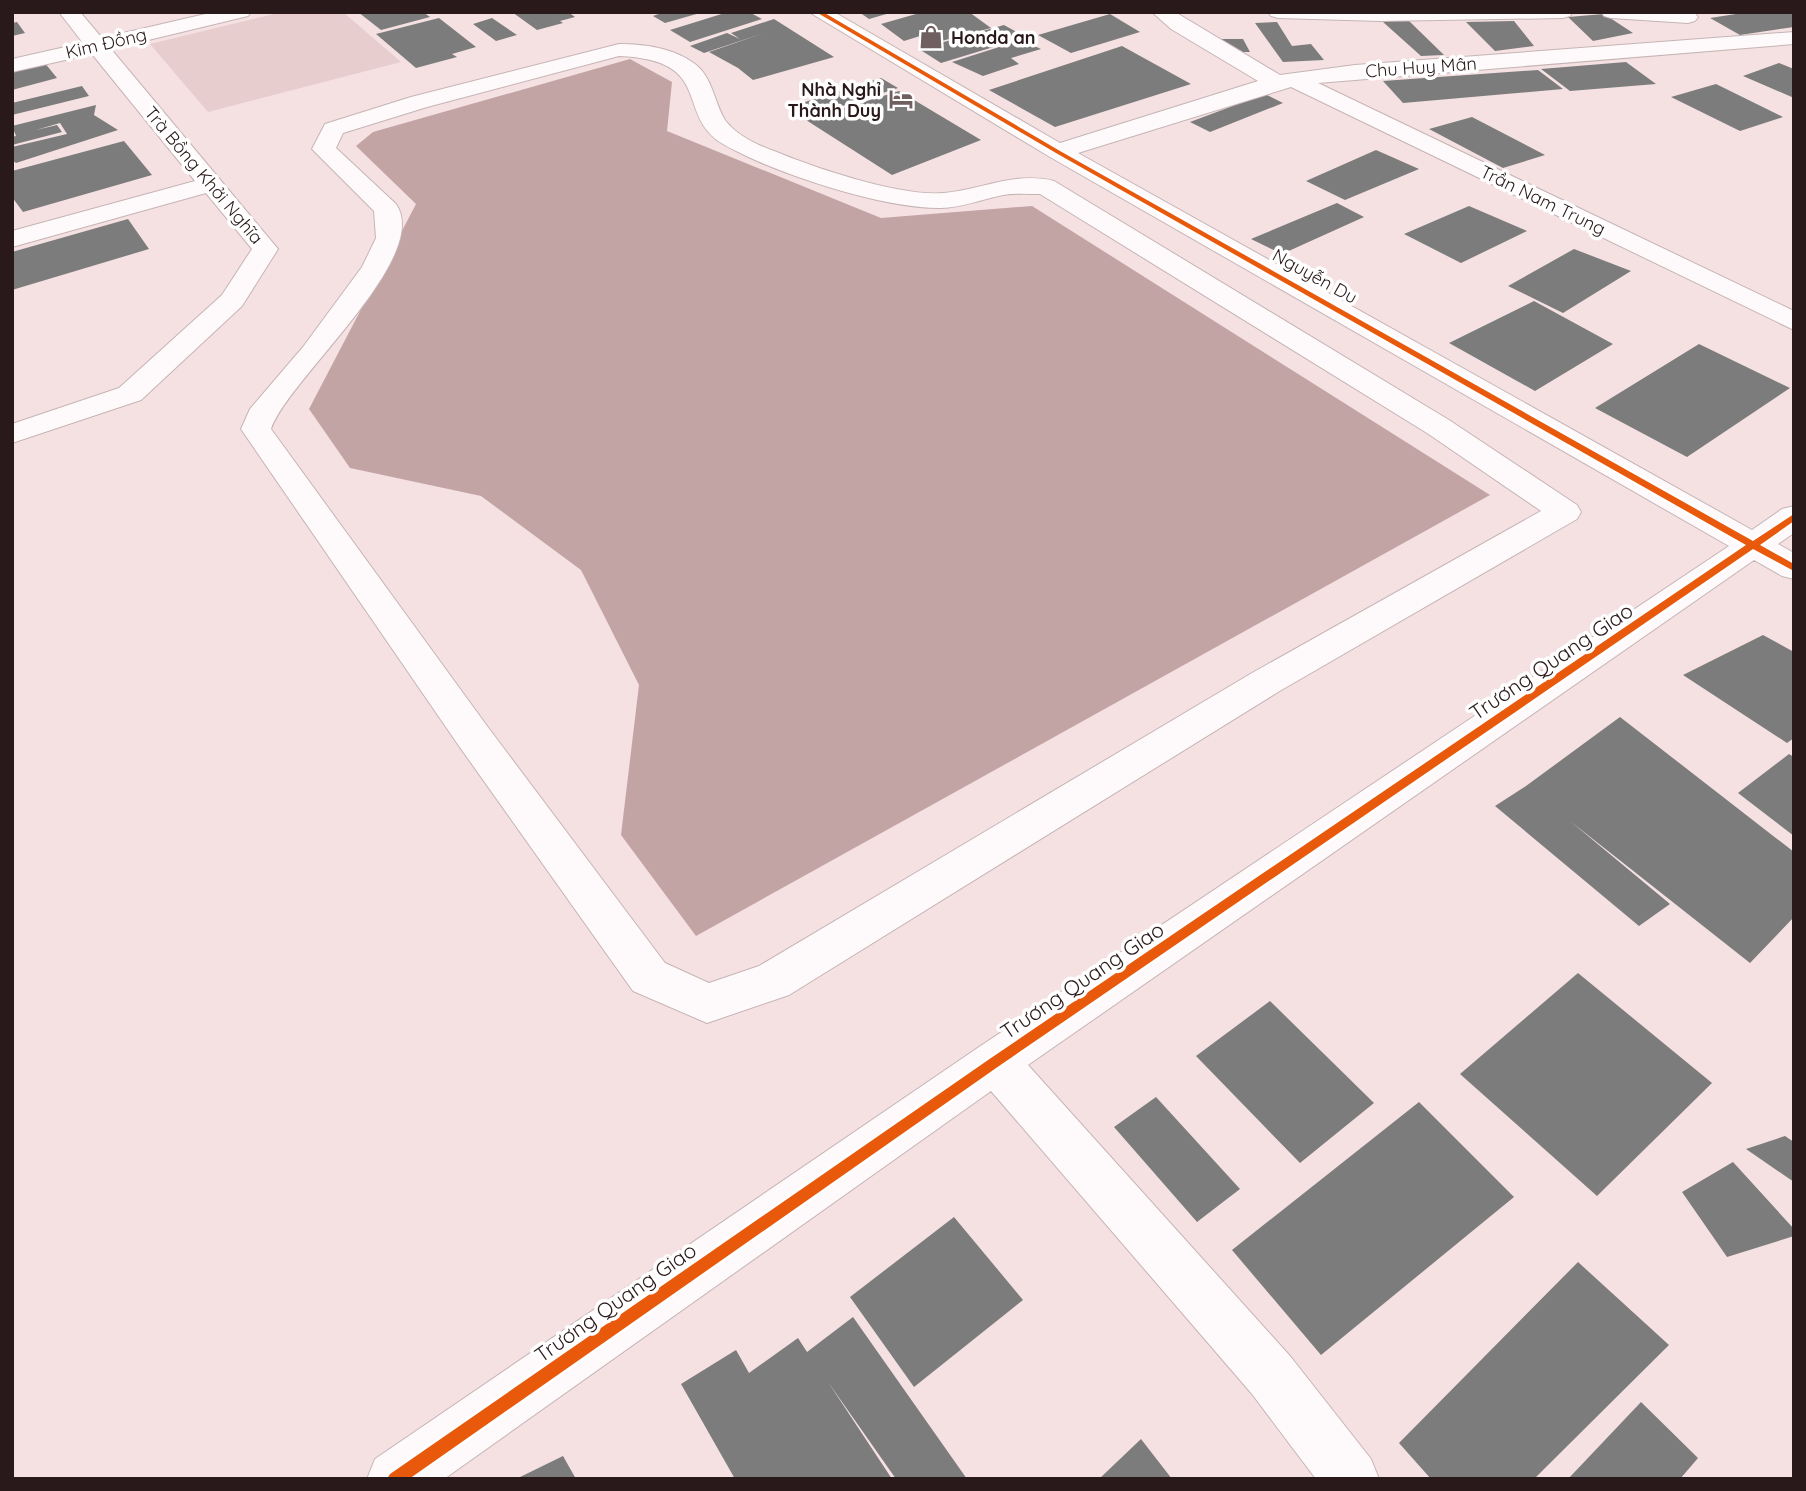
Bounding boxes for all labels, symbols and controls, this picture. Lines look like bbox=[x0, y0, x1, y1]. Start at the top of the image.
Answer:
street label: Kim Đồng bbox=[63, 22, 149, 64]
shop icon: Honda an bbox=[917, 23, 945, 51]
place label: Honda an bbox=[951, 26, 1036, 49]
street label: Chu Huy Mân bbox=[1364, 52, 1478, 82]
place label: Nhà Nghỉ Thành Duy bbox=[788, 78, 881, 122]
hotel icon: Nhà Nghỉ Thành Duy bbox=[887, 85, 915, 113]
street label: Trà Bồng Khởi Nghĩa bbox=[140, 101, 268, 249]
street label: Trần Nam Trung bbox=[1477, 160, 1609, 240]
street label: Nguyễn Du bbox=[1269, 243, 1361, 309]
street label: Trương Quang Giao bbox=[1464, 597, 1638, 725]
street label: Trương Quang Giao bbox=[995, 916, 1169, 1044]
street label: Trương Quang Giao bbox=[529, 1236, 701, 1368]

